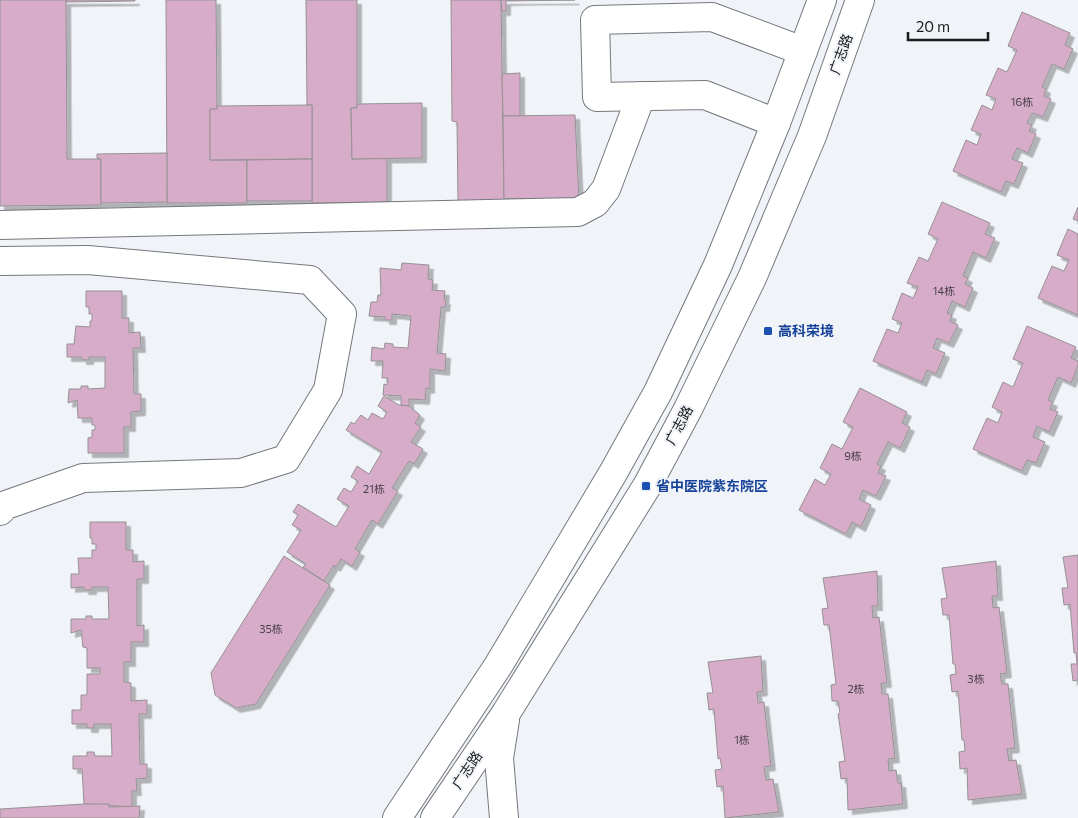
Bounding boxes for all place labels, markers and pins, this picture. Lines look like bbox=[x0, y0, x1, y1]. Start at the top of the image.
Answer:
place label: 高科荣境 bbox=[778, 322, 834, 339]
marker: 高科荣境 bbox=[762, 325, 774, 337]
place label: 省中医院紫东院区 bbox=[656, 477, 768, 494]
marker: 省中医院紫东院区 bbox=[640, 480, 652, 492]

